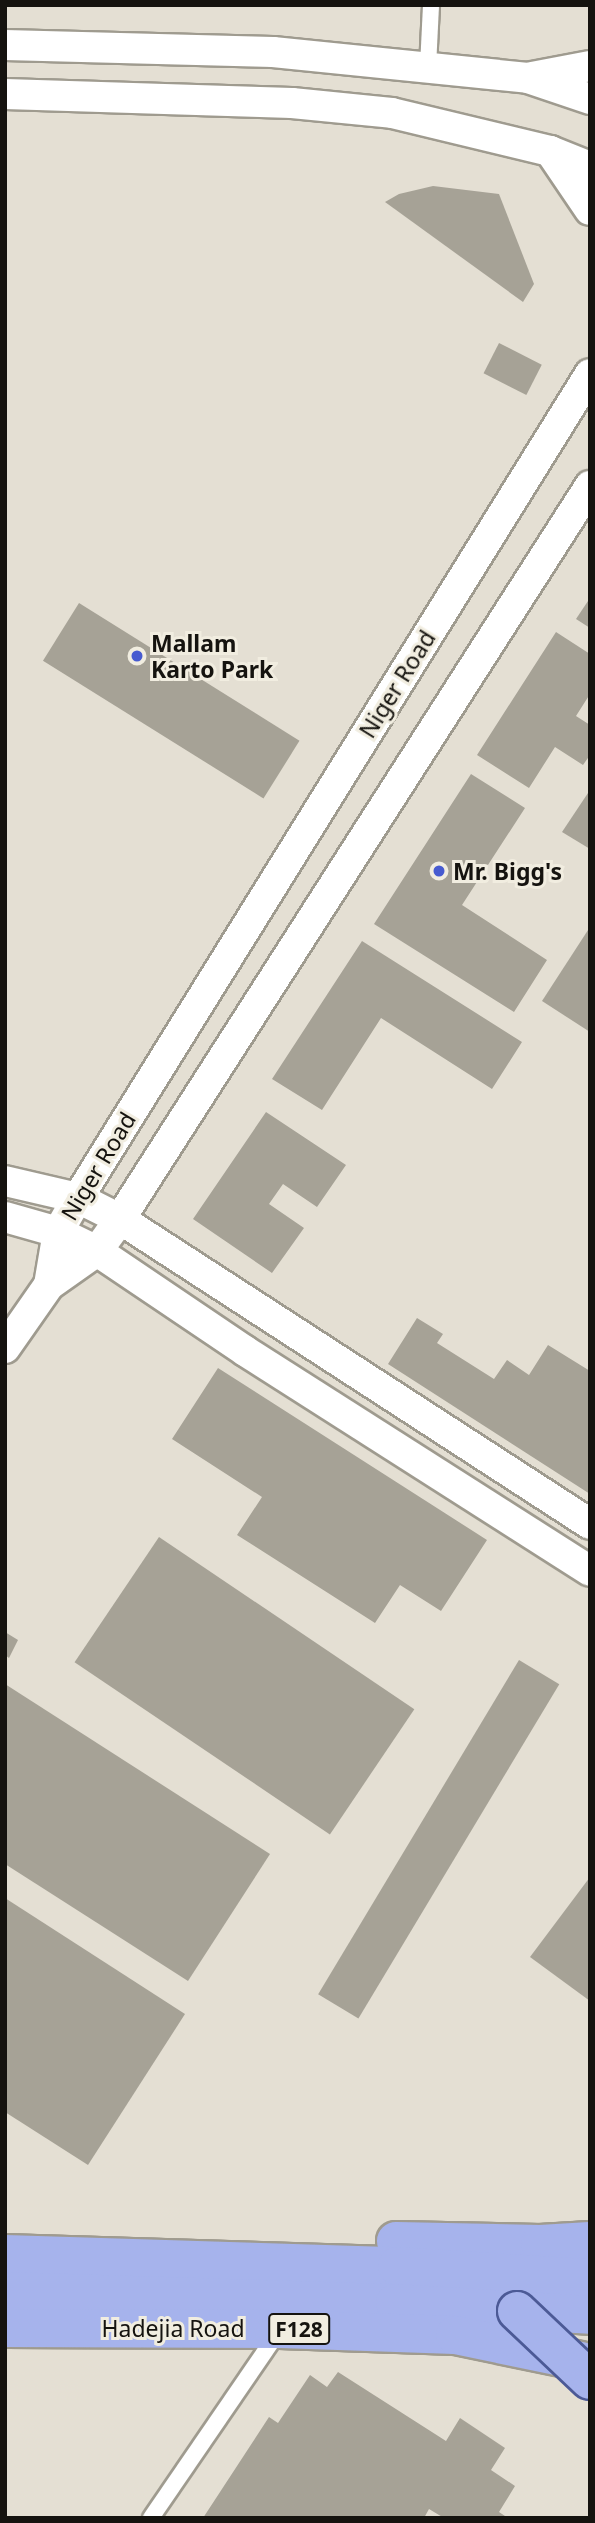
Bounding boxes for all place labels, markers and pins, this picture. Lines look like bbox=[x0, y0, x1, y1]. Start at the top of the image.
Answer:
place label: Mallam Karto Park bbox=[151, 629, 273, 683]
marker: Mallam Karto Park bbox=[129, 648, 145, 664]
place label: Mr. Bigg's bbox=[453, 857, 562, 885]
marker: Mr. Bigg's bbox=[431, 863, 447, 879]

